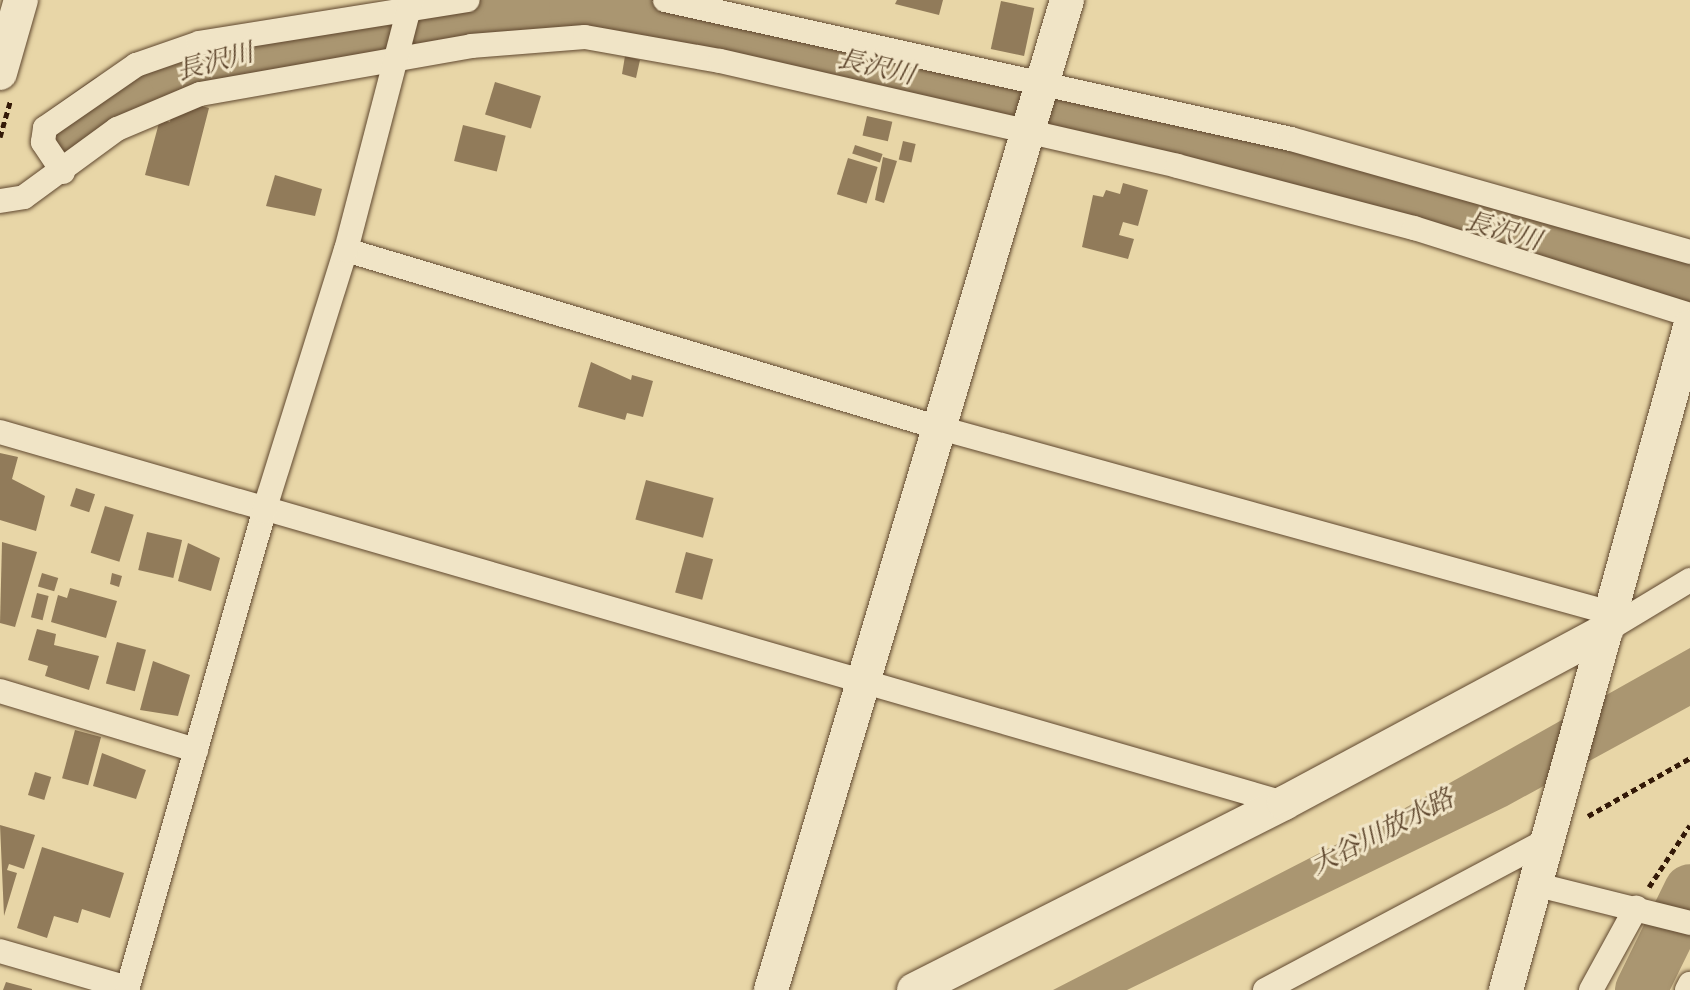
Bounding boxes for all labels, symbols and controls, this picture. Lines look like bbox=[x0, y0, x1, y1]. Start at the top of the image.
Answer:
water label: 長沢川 bbox=[173, 37, 257, 87]
water label: 長沢川 bbox=[834, 43, 918, 91]
water label: 長沢川 bbox=[1461, 205, 1545, 257]
water label: 大谷川放水路 bbox=[1305, 783, 1459, 881]

